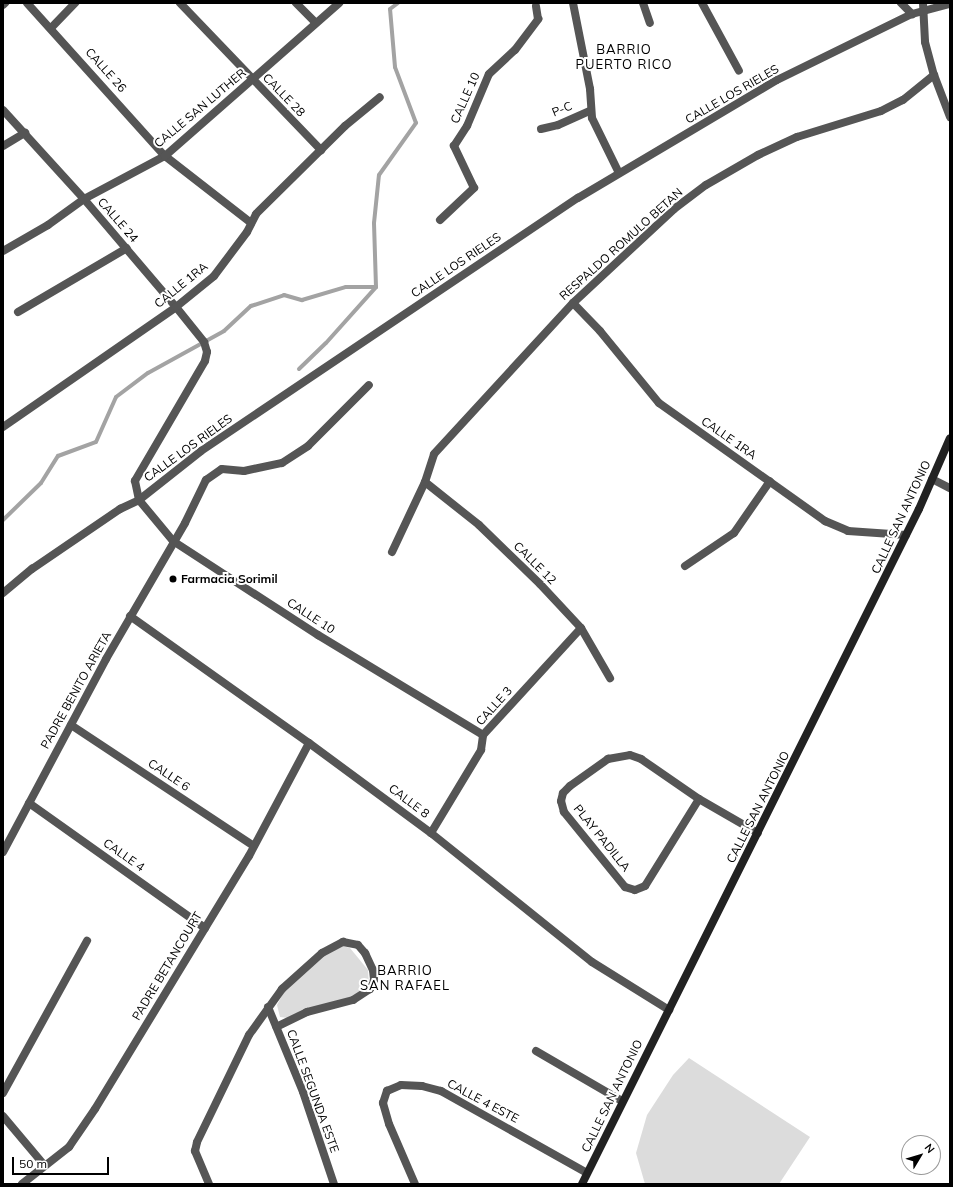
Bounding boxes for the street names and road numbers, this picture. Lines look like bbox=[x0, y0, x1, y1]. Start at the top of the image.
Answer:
street label: CALLE 26 bbox=[82, 45, 130, 95]
street label: CALLE LOS RIELES bbox=[683, 61, 781, 127]
street label: CALLE SAN LUTHER bbox=[151, 65, 249, 151]
street label: CALLE 28 bbox=[260, 70, 308, 120]
street label: CALLE 10 bbox=[447, 70, 483, 126]
street label: P-C bbox=[550, 98, 574, 120]
street label: RESPALDO ROMULO BETAN bbox=[556, 185, 686, 303]
street label: CALLE 24 bbox=[95, 195, 141, 245]
street label: CALLE LOS RIELES bbox=[408, 230, 504, 300]
street label: CALLE 1RA bbox=[151, 259, 211, 311]
street label: CALLE LOS RIELES bbox=[141, 411, 235, 485]
street label: CALLE 1RA bbox=[699, 414, 759, 462]
street label: CALLE SAN ANTONIO bbox=[868, 458, 934, 576]
street label: CALLE 12 bbox=[511, 539, 559, 587]
street label: CALLE 10 bbox=[284, 595, 338, 637]
street label: PADRE BENITO ARIETA bbox=[38, 629, 114, 751]
street label: CALLE 3 bbox=[473, 684, 515, 728]
street label: CALLE SAN ANTONIO bbox=[724, 749, 792, 865]
street label: CALLE 6 bbox=[145, 756, 193, 794]
street label: CALLE 8 bbox=[386, 781, 432, 821]
street label: PLAY PADILLA bbox=[571, 802, 633, 874]
street label: CALLE 4 bbox=[101, 836, 147, 874]
street label: PADRE BETANCOURT bbox=[129, 909, 205, 1023]
street label: CALLE SEGUNDA ESTE bbox=[284, 1027, 342, 1155]
street label: CALLE SAN ANTONIO bbox=[578, 1037, 646, 1155]
street label: CALLE 4 ESTE bbox=[445, 1076, 521, 1126]

